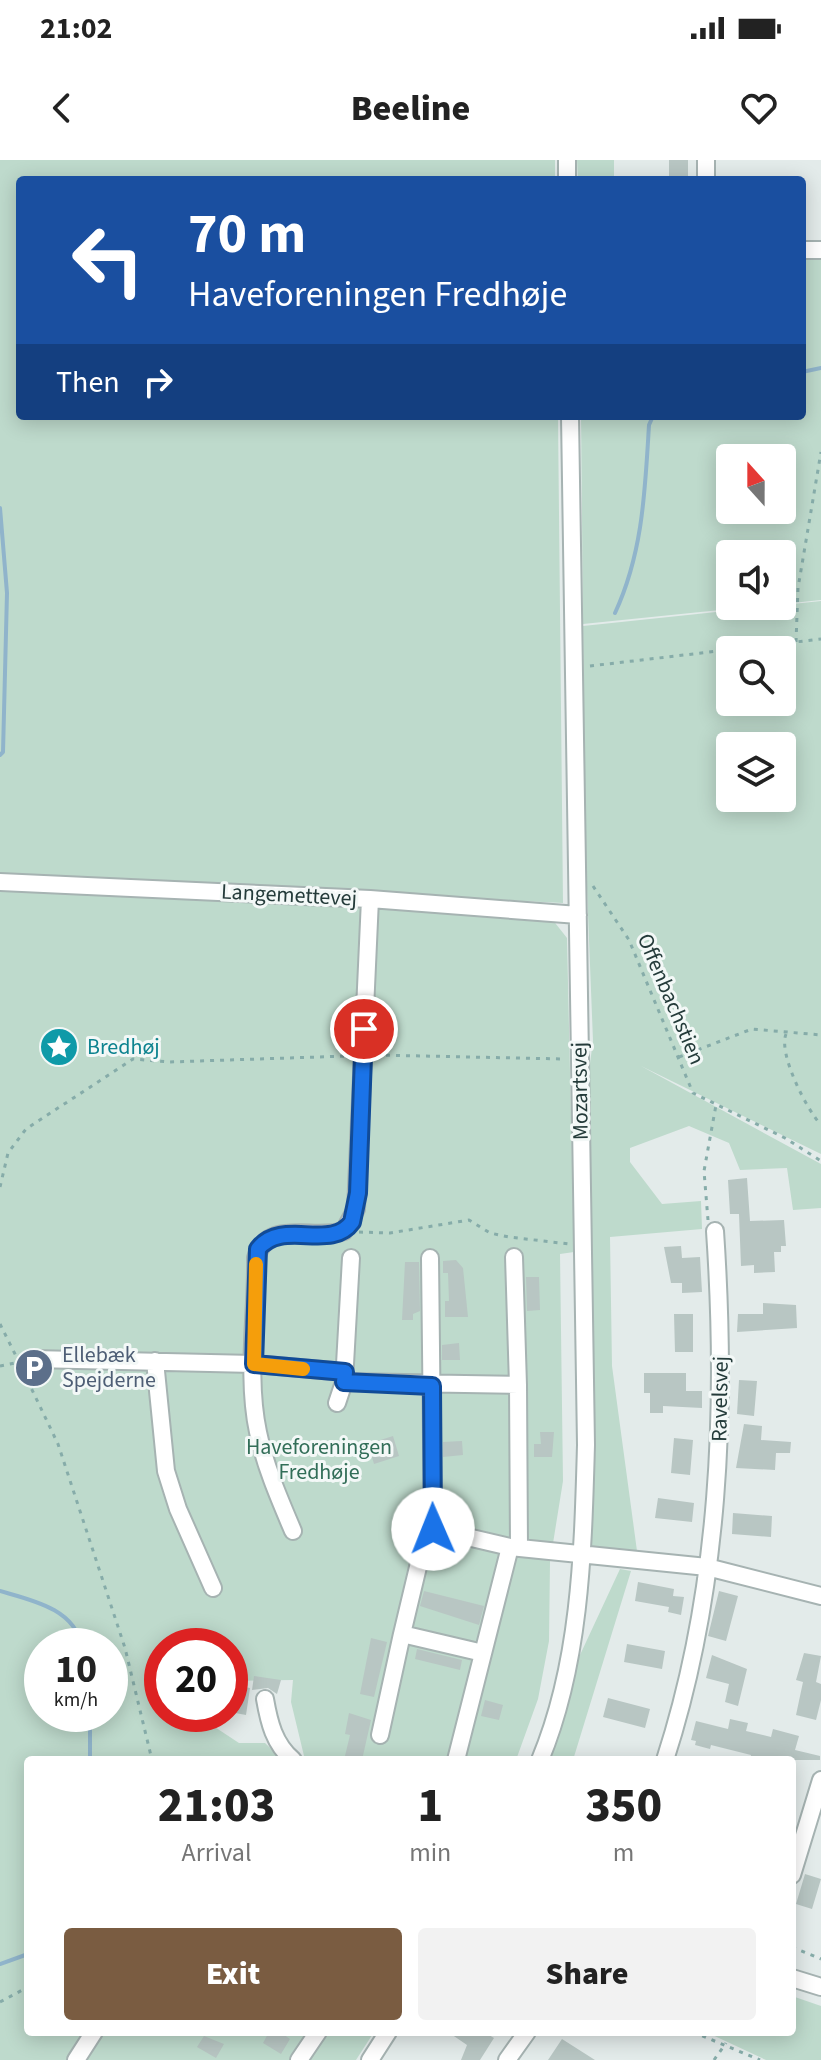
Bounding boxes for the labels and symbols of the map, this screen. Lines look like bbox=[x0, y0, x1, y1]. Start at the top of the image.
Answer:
north arrow bbox=[716, 444, 796, 524]
street label: Langemettevej bbox=[220, 875, 358, 915]
street label: Offenbachstien bbox=[629, 929, 713, 1069]
pin bbox=[330, 995, 398, 1063]
place icon: Bredhøj bbox=[38, 1026, 80, 1068]
place label: Bredhøj bbox=[87, 1031, 160, 1063]
street label: Mozartsvej bbox=[563, 1042, 597, 1140]
place label: Ellebæk Spejderne bbox=[62, 1339, 156, 1396]
parking icon: Ellebæk Spejderne bbox=[13, 1347, 55, 1389]
street label: Ravelsvej bbox=[703, 1356, 737, 1442]
park label: Haveforeningen Fredhøje bbox=[246, 1431, 392, 1488]
position arrow bbox=[391, 1487, 475, 1571]
speed limit sign: 20 bbox=[144, 1628, 248, 1732]

